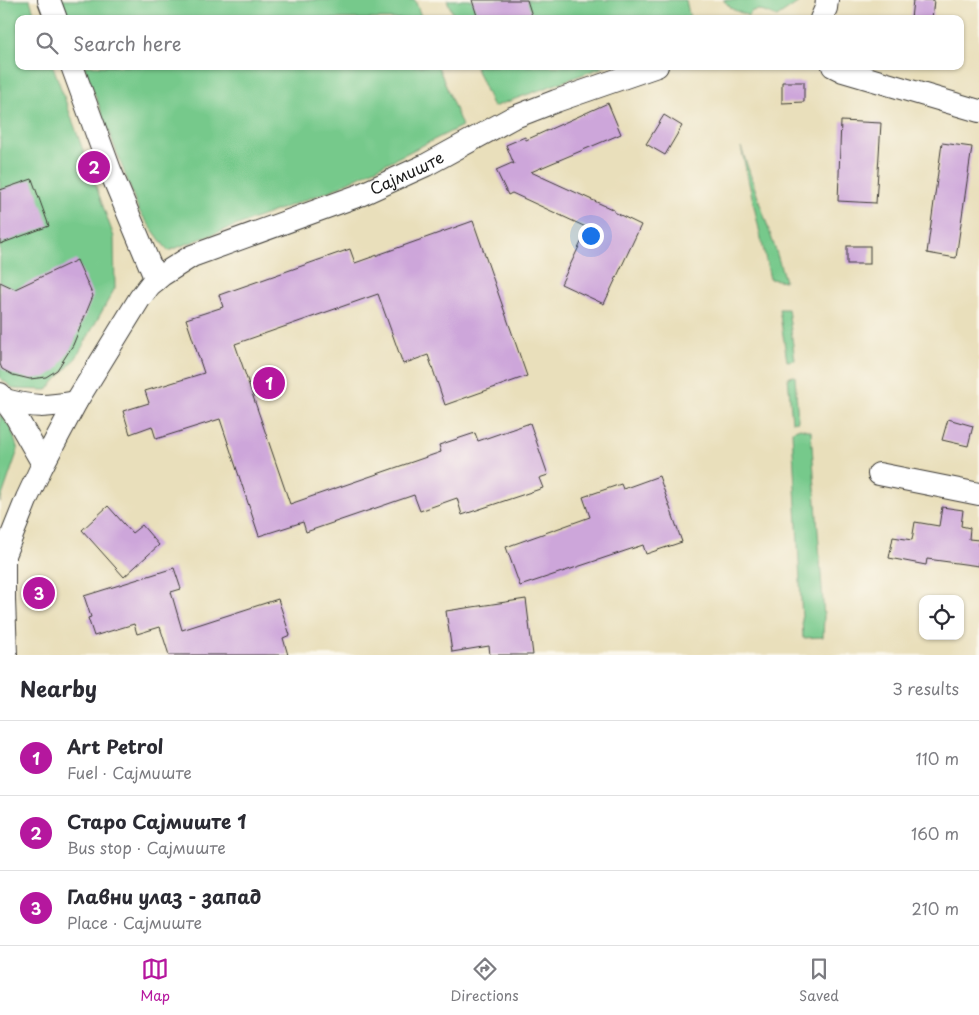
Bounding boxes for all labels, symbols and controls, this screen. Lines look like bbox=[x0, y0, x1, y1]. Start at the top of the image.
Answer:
search box bbox=[15, 15, 964, 70]
icon: search bbox=[33, 29, 61, 57]
text: Search here bbox=[73, 29, 182, 57]
street label: Сајмиште bbox=[365, 145, 448, 200]
pin: 2 bbox=[78, 148, 110, 186]
your location bbox=[578, 223, 604, 249]
pin: 1 bbox=[253, 364, 285, 402]
pin: 3 bbox=[23, 574, 55, 612]
map controls bbox=[919, 595, 964, 640]
button: locate bbox=[919, 595, 964, 640]
text: Nearby bbox=[20, 672, 97, 704]
text: 3 results bbox=[892, 676, 959, 700]
text: Art Petrol bbox=[67, 732, 163, 760]
text: 1 bbox=[32, 746, 40, 770]
text: 110 m bbox=[916, 746, 959, 770]
text: Fuel · Сајмиште bbox=[67, 760, 192, 784]
text: Старо Сајмиште 1 bbox=[67, 807, 246, 835]
text: 2 bbox=[30, 821, 42, 845]
text: 160 m bbox=[911, 821, 959, 845]
text: Bus stop · Сајмиште bbox=[67, 835, 226, 859]
text: Главни улаз - запад bbox=[67, 882, 261, 910]
text: 3 bbox=[31, 896, 41, 920]
text: 210 m bbox=[911, 896, 959, 920]
text: Place · Сајмиште bbox=[67, 910, 202, 934]
tab: Map bbox=[140, 955, 170, 1006]
tab: Directions bbox=[451, 955, 519, 1006]
tab: Saved bbox=[799, 955, 839, 1006]

